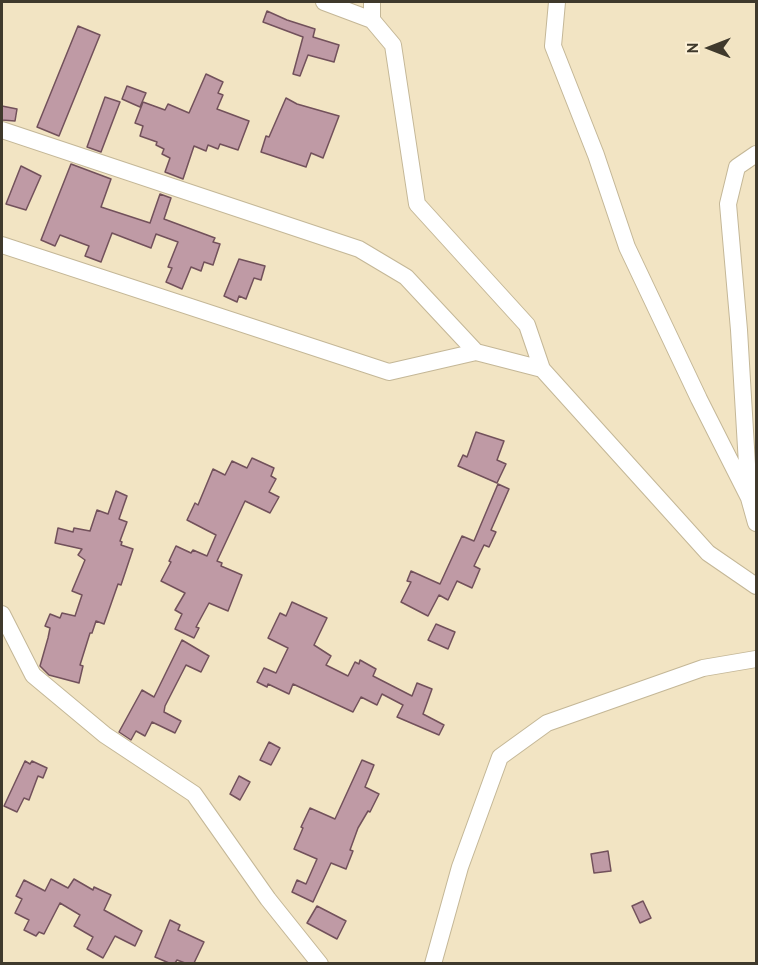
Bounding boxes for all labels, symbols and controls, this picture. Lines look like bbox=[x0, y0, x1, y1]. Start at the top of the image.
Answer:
north arrow bbox=[680, 18, 740, 78]
text: N bbox=[682, 43, 702, 53]

